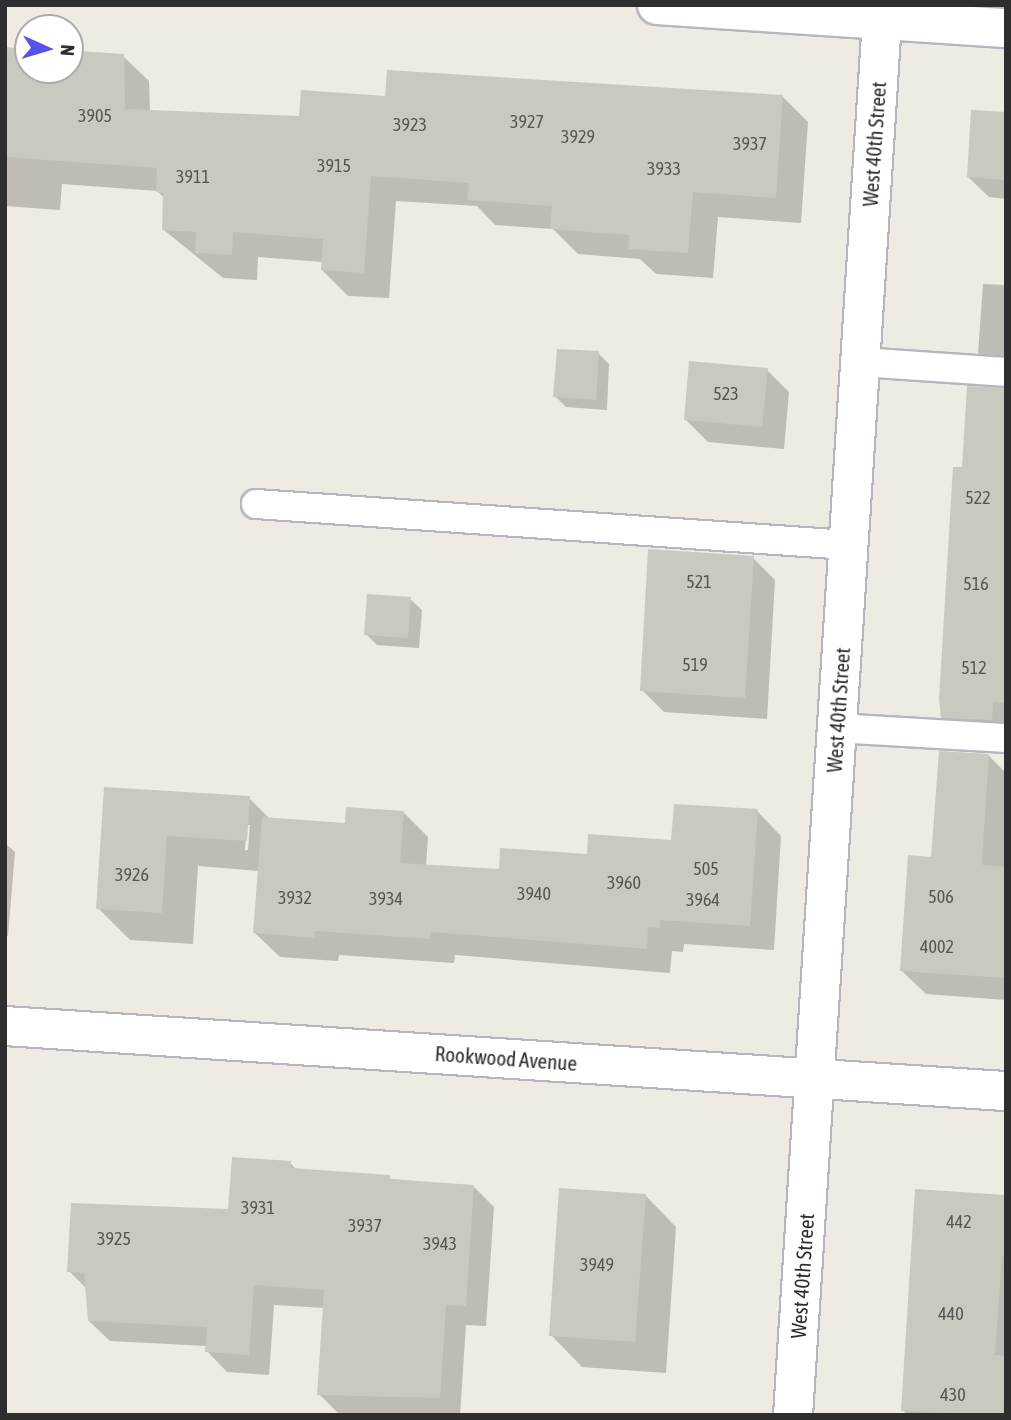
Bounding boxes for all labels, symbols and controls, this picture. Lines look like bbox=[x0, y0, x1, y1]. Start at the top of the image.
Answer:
north arrow bbox=[14, 14, 84, 84]
text: N bbox=[57, 44, 79, 57]
street label: West 40th Street bbox=[857, 81, 891, 207]
house number: 3905 bbox=[78, 105, 112, 127]
house number: 3927 bbox=[510, 111, 544, 133]
house number: 3923 bbox=[393, 114, 427, 136]
house number: 3929 bbox=[561, 126, 595, 148]
house number: 3937 bbox=[733, 133, 767, 155]
house number: 3915 bbox=[317, 155, 351, 177]
house number: 3933 bbox=[647, 158, 681, 180]
house number: 3911 bbox=[176, 166, 210, 188]
house number: 523 bbox=[713, 383, 739, 405]
house number: 522 bbox=[965, 487, 991, 509]
house number: 521 bbox=[686, 571, 712, 593]
house number: 516 bbox=[963, 573, 989, 595]
street label: West 40th Street bbox=[821, 647, 855, 773]
house number: 519 bbox=[682, 654, 708, 676]
house number: 512 bbox=[961, 657, 987, 679]
house number: 505 bbox=[693, 858, 719, 880]
house number: 3926 bbox=[115, 864, 149, 886]
house number: 3960 bbox=[607, 872, 641, 894]
house number: 3940 bbox=[517, 883, 551, 905]
house number: 506 bbox=[928, 886, 954, 908]
house number: 3932 bbox=[278, 887, 312, 909]
house number: 3934 bbox=[369, 888, 403, 910]
house number: 3964 bbox=[686, 889, 720, 911]
house number: 4002 bbox=[920, 936, 954, 958]
street label: Rookwood Avenue bbox=[434, 1040, 578, 1076]
house number: 3931 bbox=[241, 1197, 275, 1219]
house number: 442 bbox=[946, 1211, 972, 1233]
street label: West 40th Street bbox=[785, 1213, 819, 1339]
house number: 3937 bbox=[348, 1215, 382, 1237]
house number: 3925 bbox=[97, 1228, 131, 1250]
house number: 3943 bbox=[423, 1233, 457, 1255]
house number: 3949 bbox=[580, 1254, 614, 1276]
house number: 440 bbox=[938, 1303, 964, 1325]
house number: 430 bbox=[940, 1384, 966, 1406]

